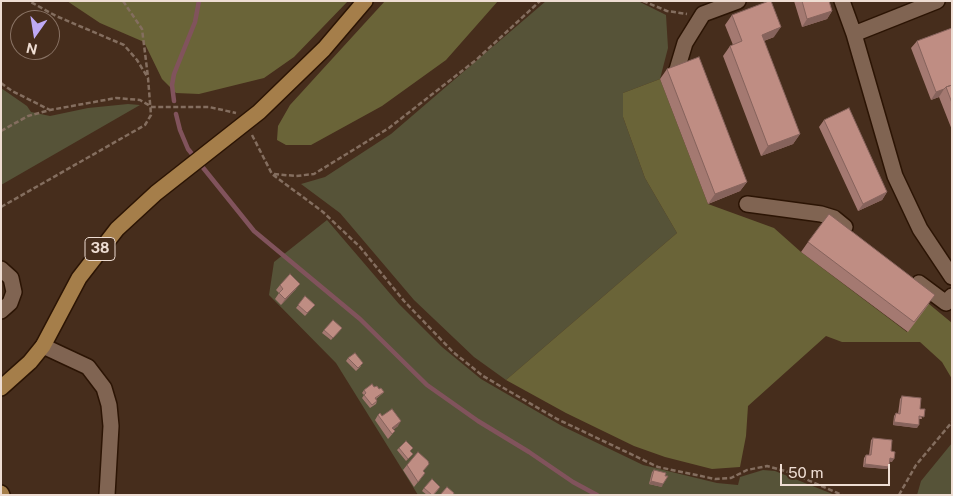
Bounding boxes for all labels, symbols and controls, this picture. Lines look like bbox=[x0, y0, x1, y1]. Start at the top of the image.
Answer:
north arrow bbox=[10, 10, 60, 60]
text: N bbox=[25, 40, 39, 58]
road number: 38 bbox=[85, 238, 115, 260]
scale bar bbox=[783, 454, 893, 486]
text: 50 m bbox=[788, 464, 823, 481]

